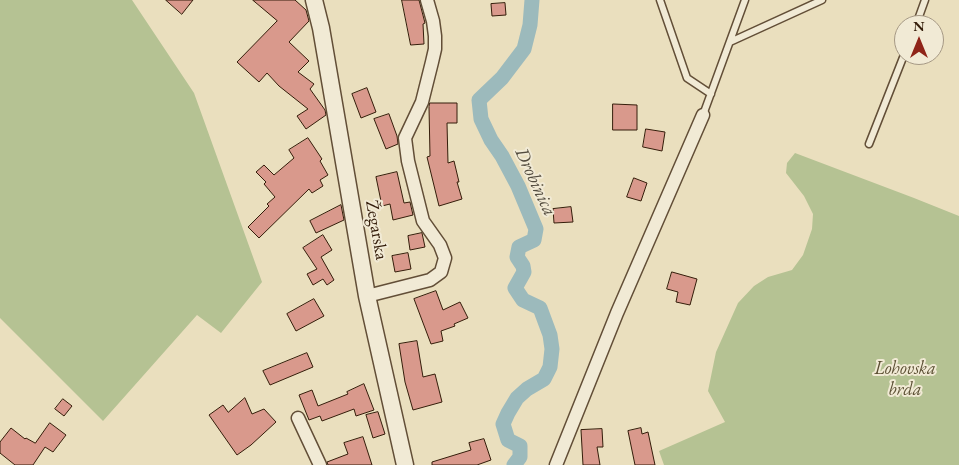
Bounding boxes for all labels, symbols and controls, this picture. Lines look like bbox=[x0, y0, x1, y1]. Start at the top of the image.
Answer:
north arrow bbox=[894, 15, 944, 65]
text: N bbox=[913, 17, 925, 35]
water label: Drobinica bbox=[509, 144, 561, 220]
street label: Žegarska bbox=[360, 198, 392, 262]
park label: Lohovska brda bbox=[874, 358, 936, 400]

